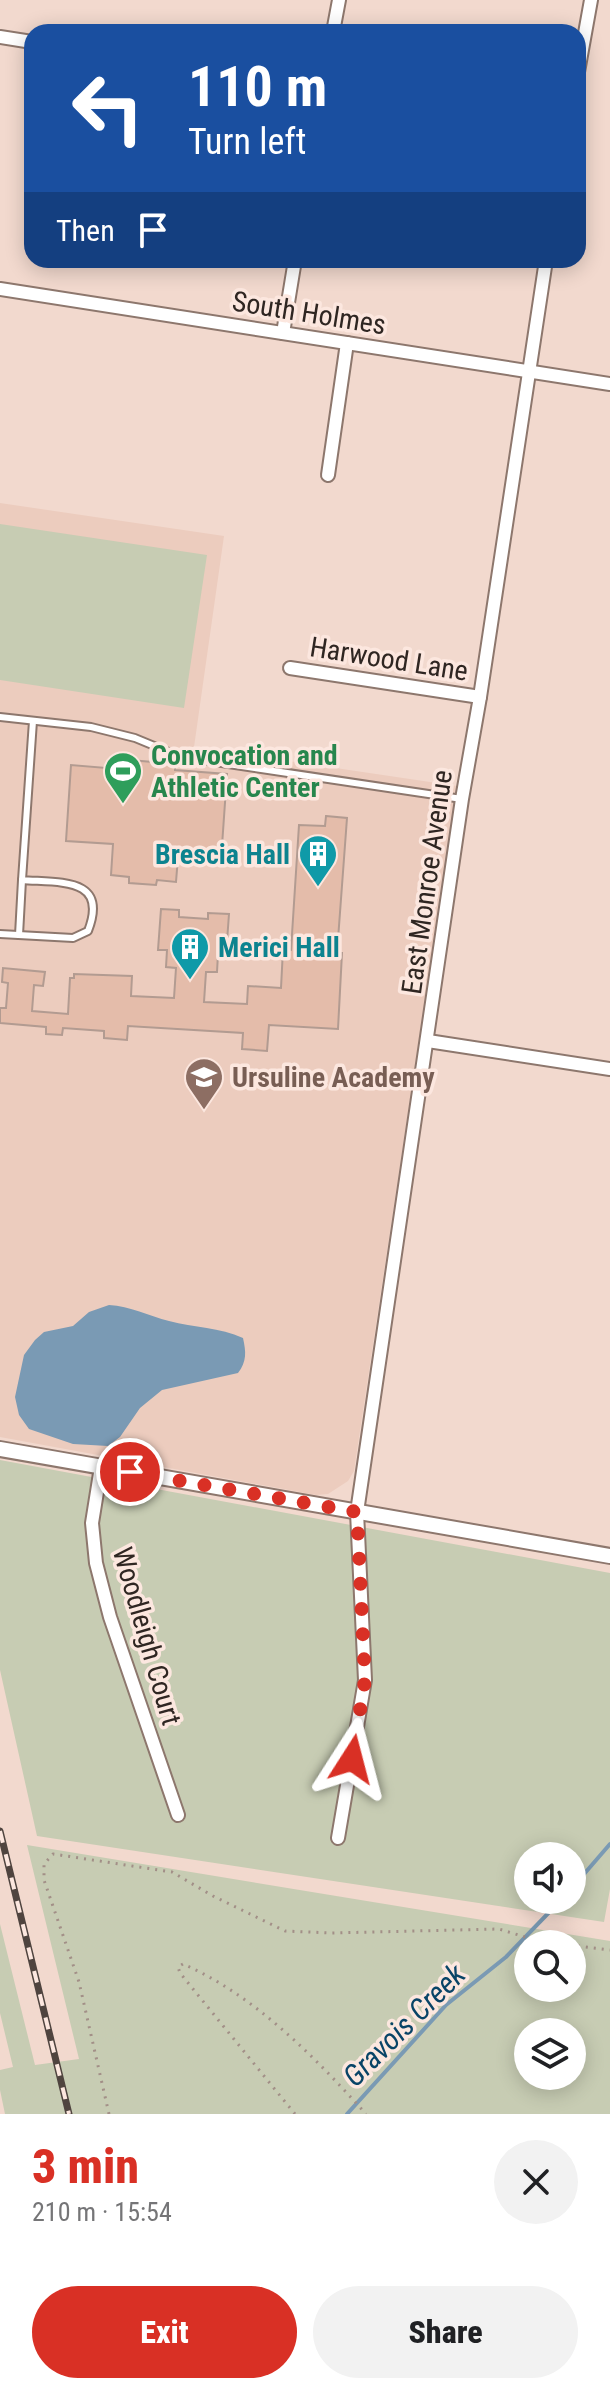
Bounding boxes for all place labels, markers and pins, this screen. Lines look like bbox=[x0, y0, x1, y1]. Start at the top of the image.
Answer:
place label: Convocation and Athletic Center bbox=[151, 739, 338, 804]
sports icon: Convocation and Athletic Center bbox=[102, 750, 144, 805]
building icon: Brescia Hall bbox=[297, 833, 339, 888]
place label: Brescia Hall bbox=[155, 838, 290, 871]
building icon: Merici Hall bbox=[169, 926, 211, 981]
place label: Merici Hall bbox=[218, 931, 340, 964]
school or university icon: Ursuline Academy bbox=[183, 1056, 225, 1111]
place label: Ursuline Academy bbox=[232, 1061, 435, 1094]
pin bbox=[96, 1438, 164, 1506]

